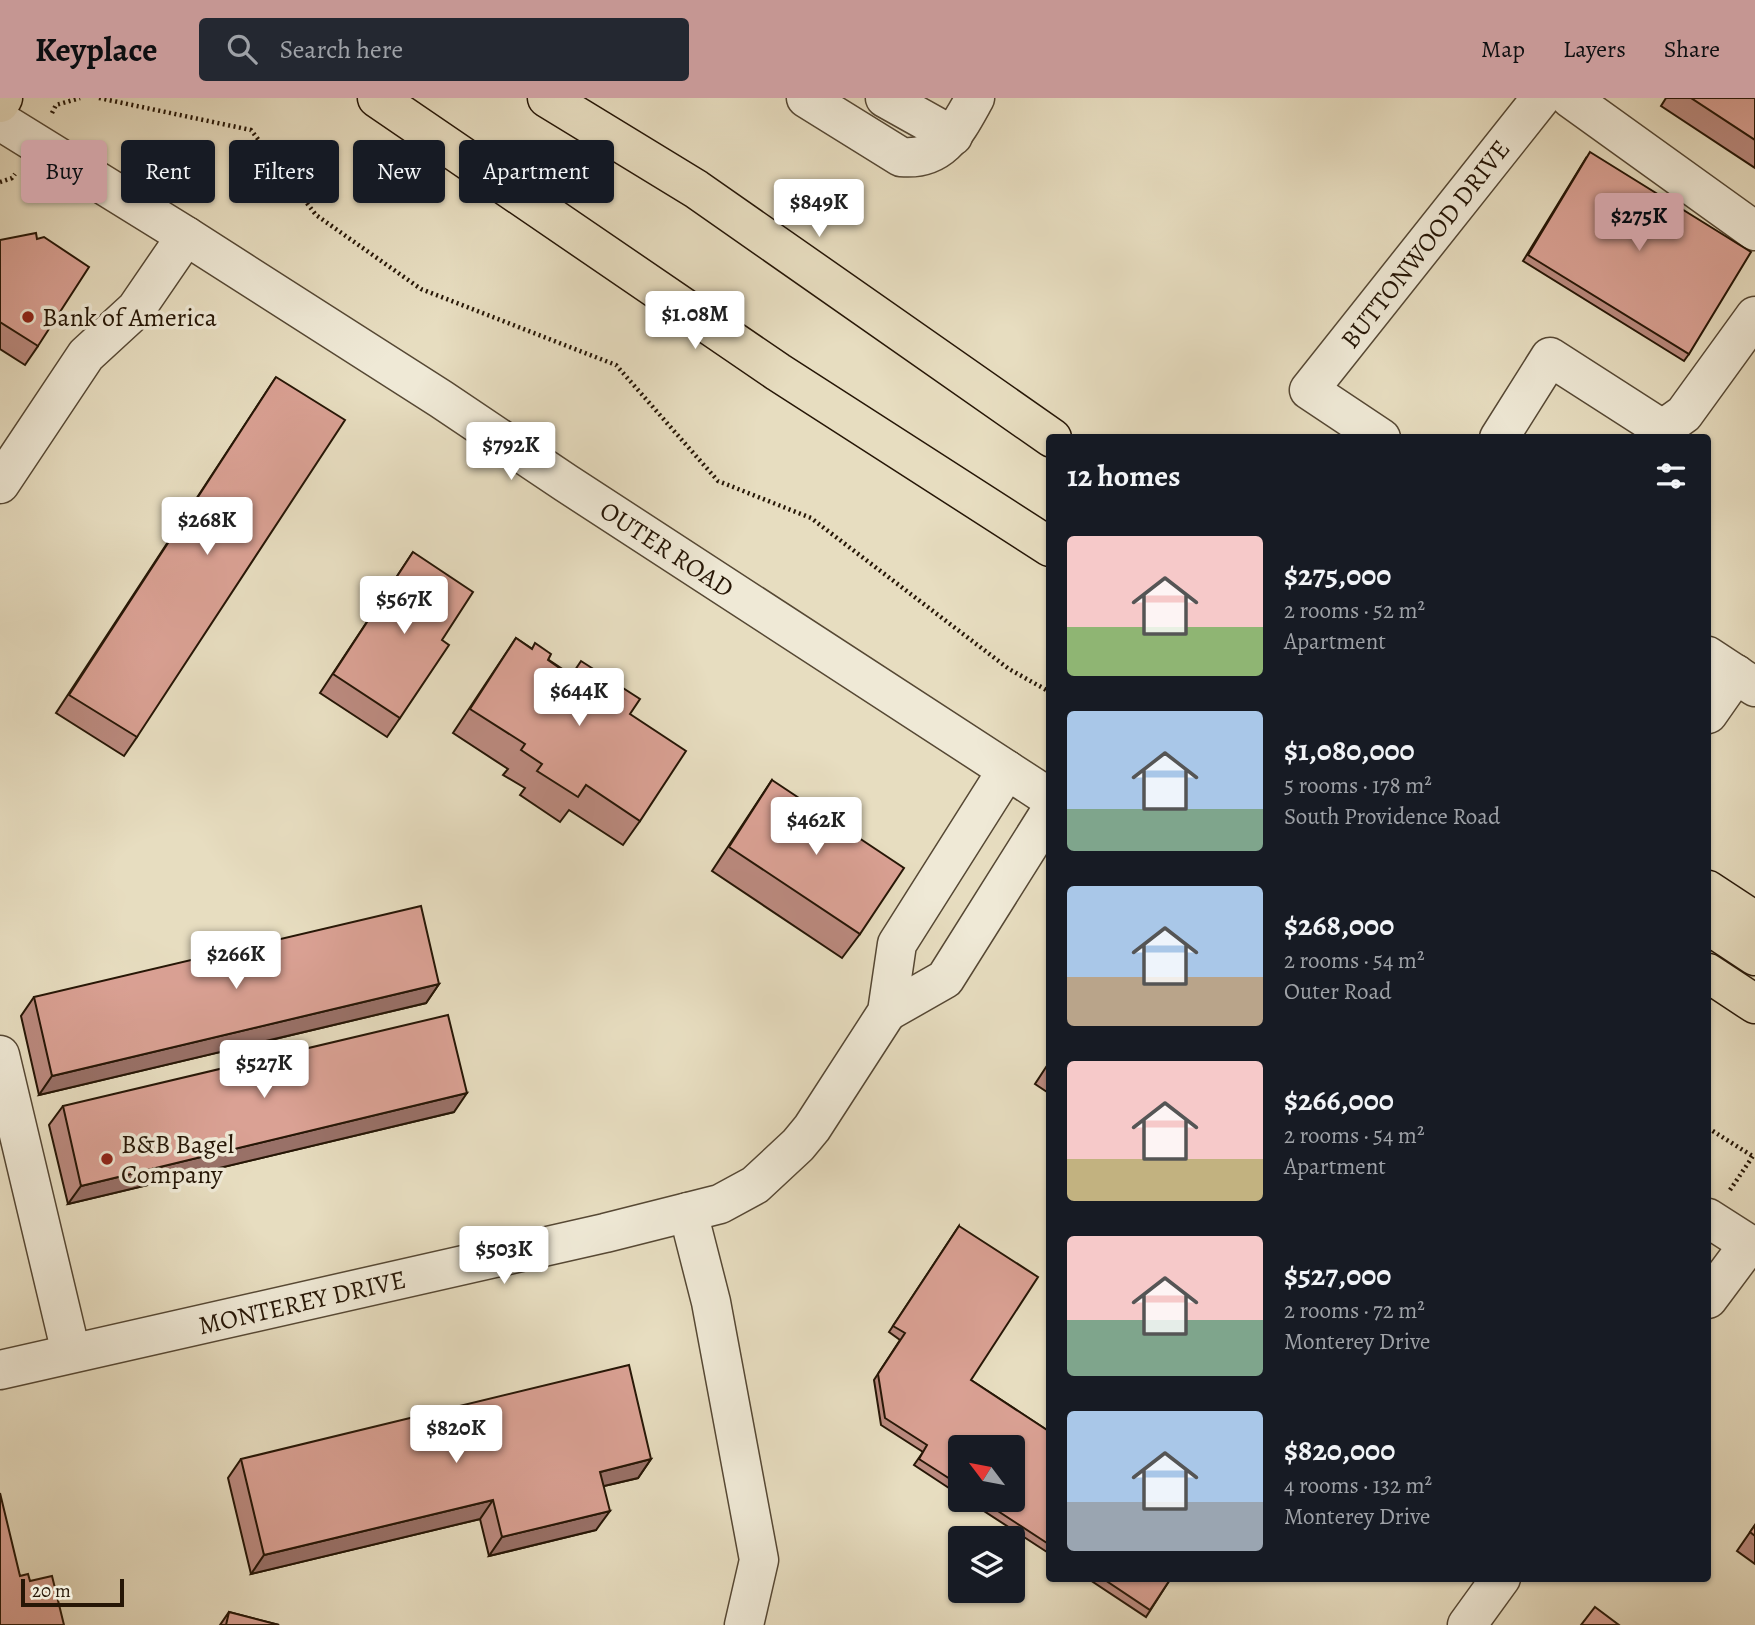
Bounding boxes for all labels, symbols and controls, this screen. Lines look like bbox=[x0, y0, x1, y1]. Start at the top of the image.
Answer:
search box bbox=[199, 18, 689, 81]
text: Keyplace bbox=[35, 27, 157, 72]
icon: search bbox=[223, 30, 261, 68]
text: Search here bbox=[279, 32, 403, 67]
text: Map bbox=[1481, 33, 1525, 65]
text: Layers bbox=[1563, 33, 1626, 65]
text: Share bbox=[1664, 33, 1720, 65]
street label: BUTTONWOOD DRIVE bbox=[1333, 133, 1518, 356]
chip: Buy bbox=[21, 140, 107, 203]
chip: Rent bbox=[121, 140, 215, 203]
chip: Filters bbox=[229, 140, 339, 203]
chip: New bbox=[353, 140, 445, 203]
chip: Apartment bbox=[459, 140, 614, 203]
pin: $849K bbox=[770, 180, 868, 239]
text: $849K bbox=[790, 186, 848, 217]
pin: $275K bbox=[1590, 194, 1688, 253]
text: $275K bbox=[1611, 200, 1667, 231]
pin: $1.08M bbox=[638, 292, 752, 351]
text: $1.08M bbox=[661, 298, 729, 329]
place label: Bank of America bbox=[42, 300, 217, 335]
marker: Bank of America bbox=[20, 309, 36, 325]
pin: $792K bbox=[462, 422, 560, 482]
text: $792K bbox=[482, 429, 540, 460]
text: 12 homes bbox=[1067, 456, 1180, 496]
icon: filters bbox=[1652, 457, 1690, 495]
street label: OUTER ROAD bbox=[593, 493, 740, 606]
pin: $268K bbox=[158, 498, 256, 557]
text: $268K bbox=[178, 504, 236, 535]
text: $275,000 bbox=[1284, 555, 1391, 595]
icon: home bbox=[1123, 564, 1207, 648]
pin: $567K bbox=[355, 576, 453, 636]
text: $567K bbox=[376, 583, 432, 614]
text: 2 rooms · 52 m² bbox=[1284, 595, 1425, 626]
text: Apartment bbox=[1284, 626, 1386, 657]
pin: $644K bbox=[530, 668, 628, 728]
text: $644K bbox=[550, 675, 608, 706]
text: $1,080,000 bbox=[1284, 730, 1415, 770]
icon: home bbox=[1123, 739, 1207, 823]
text: 5 rooms · 178 m² bbox=[1284, 770, 1432, 801]
pin: $462K bbox=[767, 798, 865, 857]
text: South Providence Road bbox=[1284, 801, 1500, 832]
text: $462K bbox=[787, 804, 845, 835]
text: $268,000 bbox=[1284, 905, 1394, 945]
icon: home bbox=[1123, 914, 1207, 998]
pin: $266K bbox=[187, 932, 285, 991]
text: $266K bbox=[207, 938, 265, 969]
text: 2 rooms · 54 m² bbox=[1284, 945, 1425, 976]
text: Outer Road bbox=[1284, 976, 1392, 1007]
pin: $527K bbox=[215, 1040, 313, 1100]
text: $527K bbox=[236, 1047, 292, 1078]
text: $266,000 bbox=[1284, 1080, 1394, 1120]
icon: home bbox=[1123, 1089, 1207, 1173]
text: 2 rooms · 54 m² bbox=[1284, 1120, 1425, 1151]
place label: B&B Bagel Company bbox=[121, 1127, 234, 1192]
marker: B&B Bagel Company bbox=[99, 1151, 115, 1167]
text: Apartment bbox=[1284, 1151, 1386, 1182]
pin: $503K bbox=[455, 1226, 553, 1286]
text: $503K bbox=[475, 1233, 533, 1264]
text: $527,000 bbox=[1284, 1255, 1391, 1295]
street label: MONTEREY DRIVE bbox=[195, 1262, 409, 1343]
icon: home bbox=[1123, 1264, 1207, 1348]
text: 2 rooms · 72 m² bbox=[1284, 1295, 1425, 1326]
text: Monterey Drive bbox=[1284, 1326, 1430, 1357]
pin: $820K bbox=[407, 1406, 505, 1465]
text: $820K bbox=[426, 1412, 486, 1443]
text: $820,000 bbox=[1284, 1430, 1395, 1470]
north arrow bbox=[948, 1435, 1026, 1512]
map controls bbox=[948, 1435, 1025, 1603]
icon: home bbox=[1123, 1439, 1207, 1523]
text: 4 rooms · 132 m² bbox=[1284, 1470, 1432, 1501]
text: Monterey Drive bbox=[1284, 1501, 1430, 1532]
button: layers bbox=[948, 1526, 1025, 1603]
scale bar bbox=[21, 1576, 124, 1608]
text: 20 m bbox=[32, 1578, 71, 1604]

